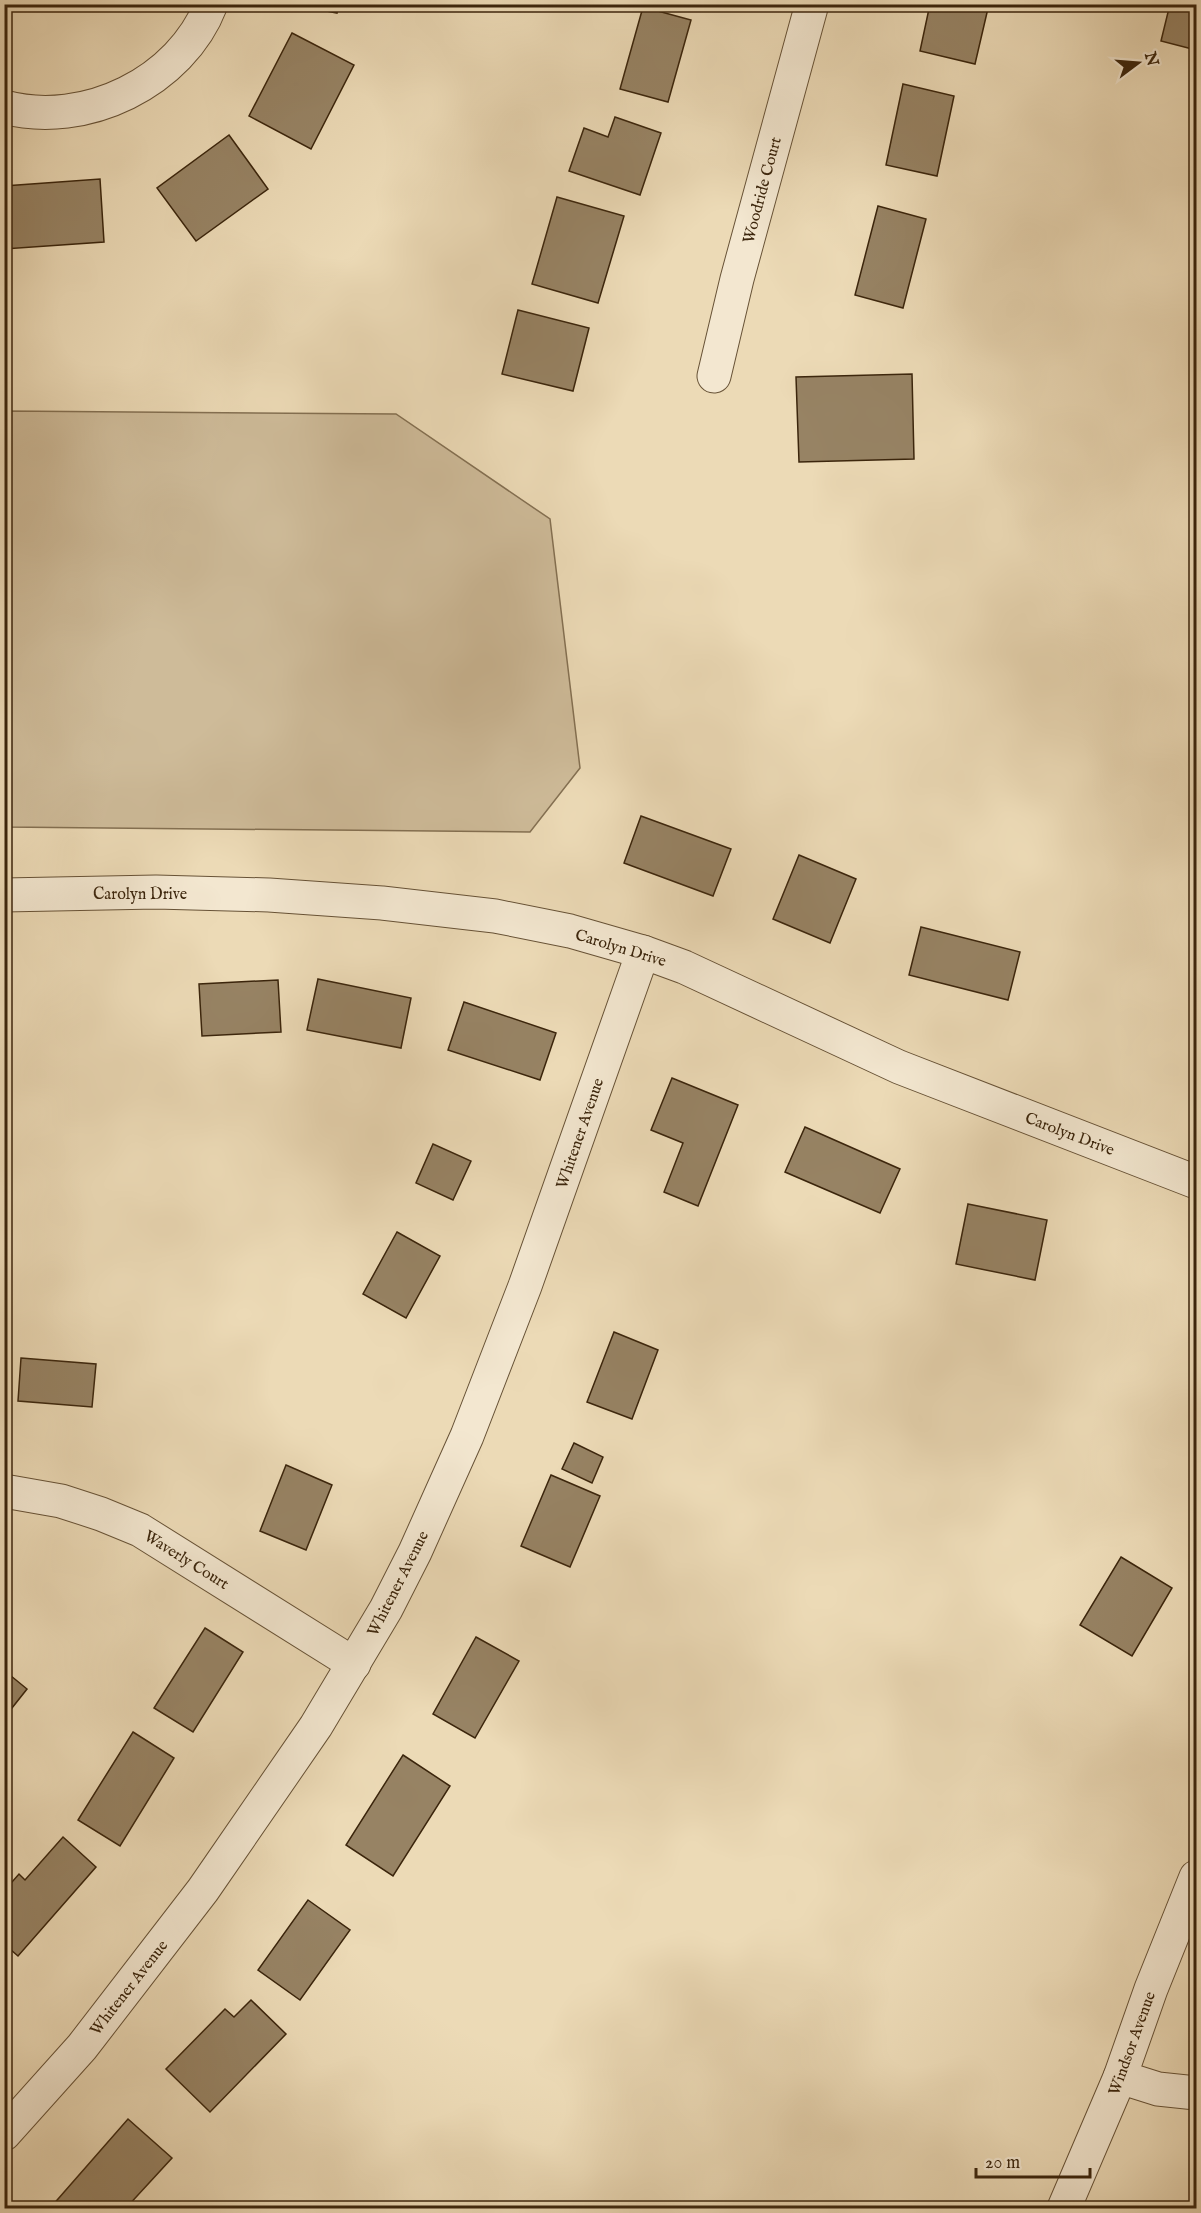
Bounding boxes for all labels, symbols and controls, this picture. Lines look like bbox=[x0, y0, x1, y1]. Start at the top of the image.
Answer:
north arrow bbox=[1108, 33, 1168, 93]
text: N bbox=[1139, 49, 1162, 69]
street label: Woodride Court bbox=[739, 135, 787, 246]
street label: Carolyn Drive bbox=[93, 885, 187, 905]
street label: Carolyn Drive bbox=[572, 926, 668, 972]
street label: Whitener Avenue bbox=[553, 1076, 609, 1192]
street label: Carolyn Drive bbox=[1022, 1109, 1117, 1161]
street label: Waverly Court bbox=[140, 1527, 233, 1595]
street label: Whitener Avenue bbox=[364, 1528, 434, 1640]
street label: Whitener Avenue bbox=[86, 1936, 173, 2040]
street label: Windsor Avenue bbox=[1105, 1989, 1161, 2098]
scale bar bbox=[976, 2141, 1090, 2179]
text: 20 m bbox=[985, 2152, 1020, 2175]

